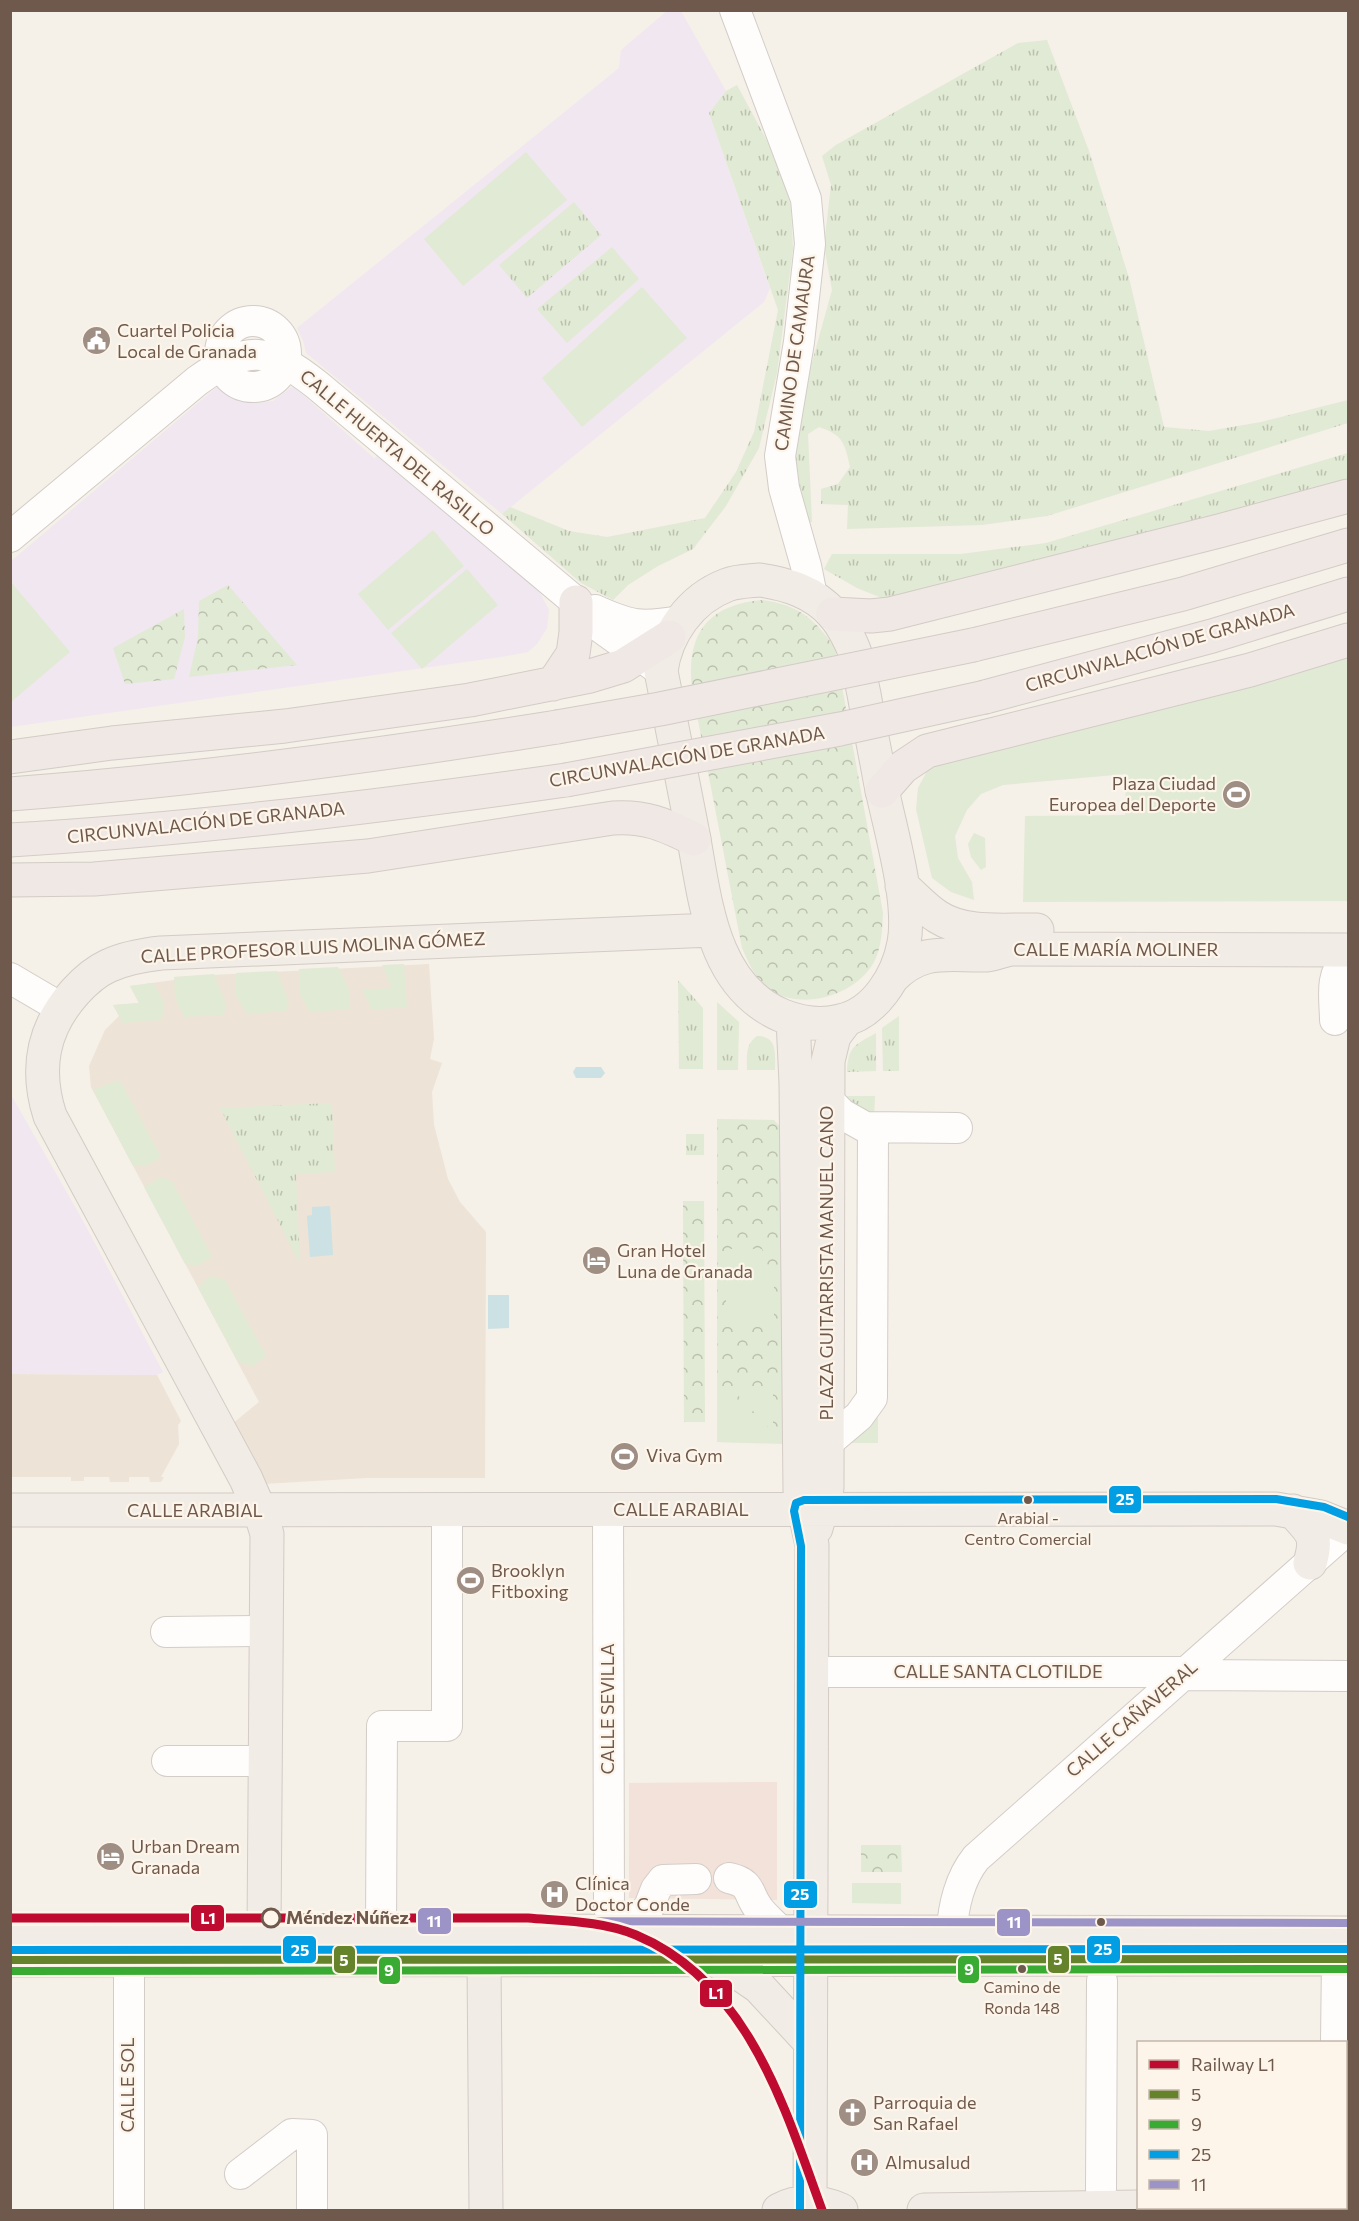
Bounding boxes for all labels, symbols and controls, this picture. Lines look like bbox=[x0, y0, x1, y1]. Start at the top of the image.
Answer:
street label: CAMINO DE CAMAURA bbox=[769, 253, 819, 452]
place label: Cuartel Policia Local de Granada bbox=[117, 319, 257, 362]
public building icon: Cuartel Policia Local de Granada bbox=[80, 325, 112, 357]
street label: CALLE HUERTA DEL RASILLO bbox=[296, 364, 499, 540]
street label: CIRCUNVALACIÓN DE GRANADA bbox=[1023, 598, 1297, 696]
street label: CIRCUNVALACIÓN DE GRANADA bbox=[547, 721, 826, 791]
place label: Plaza Ciudad Europea del Deporte bbox=[1049, 772, 1216, 815]
sports icon: Plaza Ciudad Europea del Deporte bbox=[1221, 778, 1253, 810]
street label: CIRCUNVALACIÓN DE GRANADA bbox=[66, 796, 346, 848]
street label: CALLE PROFESOR LUIS MOLINA GÓMEZ bbox=[140, 927, 486, 967]
street label: CALLE MARÍA MOLINER bbox=[1013, 938, 1219, 960]
street label: PLAZA GUITARRISTA MANUEL CANO bbox=[815, 1106, 837, 1420]
place label: Gran Hotel Luna de Granada bbox=[617, 1239, 753, 1282]
hotel icon: Gran Hotel Luna de Granada bbox=[580, 1245, 612, 1277]
sports icon: Viva Gym bbox=[609, 1440, 641, 1472]
place label: Viva Gym bbox=[646, 1444, 723, 1466]
line badge: 25 bbox=[1108, 1485, 1142, 1514]
text: 25 bbox=[1116, 1489, 1134, 1508]
marker: Arabial - Centro Comercial bbox=[1022, 1494, 1034, 1506]
street label: CALLE ARABIAL bbox=[613, 1498, 749, 1520]
street label: CALLE ARABIAL bbox=[127, 1499, 263, 1521]
place label: Arabial - Centro Comercial bbox=[964, 1508, 1092, 1548]
place label: Brooklyn Fitboxing bbox=[491, 1559, 569, 1602]
sports icon: Brooklyn Fitboxing bbox=[454, 1565, 486, 1597]
street label: CALLE SEVILLA bbox=[596, 1643, 618, 1775]
street label: CALLE CAÑAVERAL bbox=[1061, 1655, 1201, 1781]
street label: CALLE SANTA CLOTILDE bbox=[893, 1660, 1103, 1682]
place label: Urban Dream Granada bbox=[131, 1835, 240, 1878]
hotel icon: Urban Dream Granada bbox=[94, 1841, 126, 1873]
place label: Clínica Doctor Conde bbox=[575, 1872, 690, 1915]
hospital icon: Clínica Doctor Conde bbox=[538, 1878, 570, 1910]
line badge: 25 bbox=[783, 1880, 818, 1909]
text: 25 bbox=[791, 1884, 809, 1903]
line badge: L1 bbox=[190, 1904, 225, 1932]
place label: Méndez Núñez bbox=[286, 1906, 409, 1928]
line badge: 11 bbox=[417, 1907, 452, 1935]
text: L1 bbox=[200, 1908, 216, 1927]
marker: Méndez Núñez bbox=[261, 1908, 281, 1928]
line badge: 11 bbox=[996, 1908, 1031, 1937]
text: 11 bbox=[427, 1911, 441, 1930]
text: 11 bbox=[1007, 1912, 1021, 1931]
unlabelled marker bbox=[1095, 1916, 1107, 1928]
line badge: 25 bbox=[282, 1935, 317, 1964]
line badge: 25 bbox=[1086, 1935, 1121, 1964]
text: 25 bbox=[1094, 1939, 1112, 1958]
text: 25 bbox=[291, 1940, 309, 1959]
line badge: 5 bbox=[333, 1945, 356, 1974]
line badge: 5 bbox=[1047, 1945, 1070, 1974]
text: 5 bbox=[1053, 1949, 1063, 1968]
text: 5 bbox=[339, 1950, 349, 1969]
line badge: 9 bbox=[957, 1955, 980, 1984]
line badge: 9 bbox=[378, 1956, 401, 1985]
text: 9 bbox=[964, 1959, 974, 1978]
text: 9 bbox=[384, 1960, 394, 1979]
marker: Camino de Ronda 148 bbox=[1016, 1963, 1028, 1975]
place label: Camino de Ronda 148 bbox=[984, 1977, 1060, 2017]
line badge: L1 bbox=[699, 1979, 733, 2008]
text: L1 bbox=[708, 1983, 724, 2002]
street label: CALLE SOL bbox=[116, 2037, 138, 2133]
legend bbox=[1137, 2041, 1347, 2209]
text: Railway L1 bbox=[1191, 2053, 1275, 2075]
text: 5 bbox=[1191, 2083, 1201, 2105]
place label: Parroquia de San Rafael bbox=[873, 2091, 977, 2134]
church icon: Parroquia de San Rafael bbox=[836, 2097, 868, 2129]
text: 9 bbox=[1191, 2113, 1202, 2135]
text: 25 bbox=[1191, 2143, 1211, 2165]
hospital icon: Almusalud bbox=[848, 2147, 880, 2179]
place label: Almusalud bbox=[885, 2151, 970, 2173]
text: 11 bbox=[1191, 2173, 1206, 2195]

